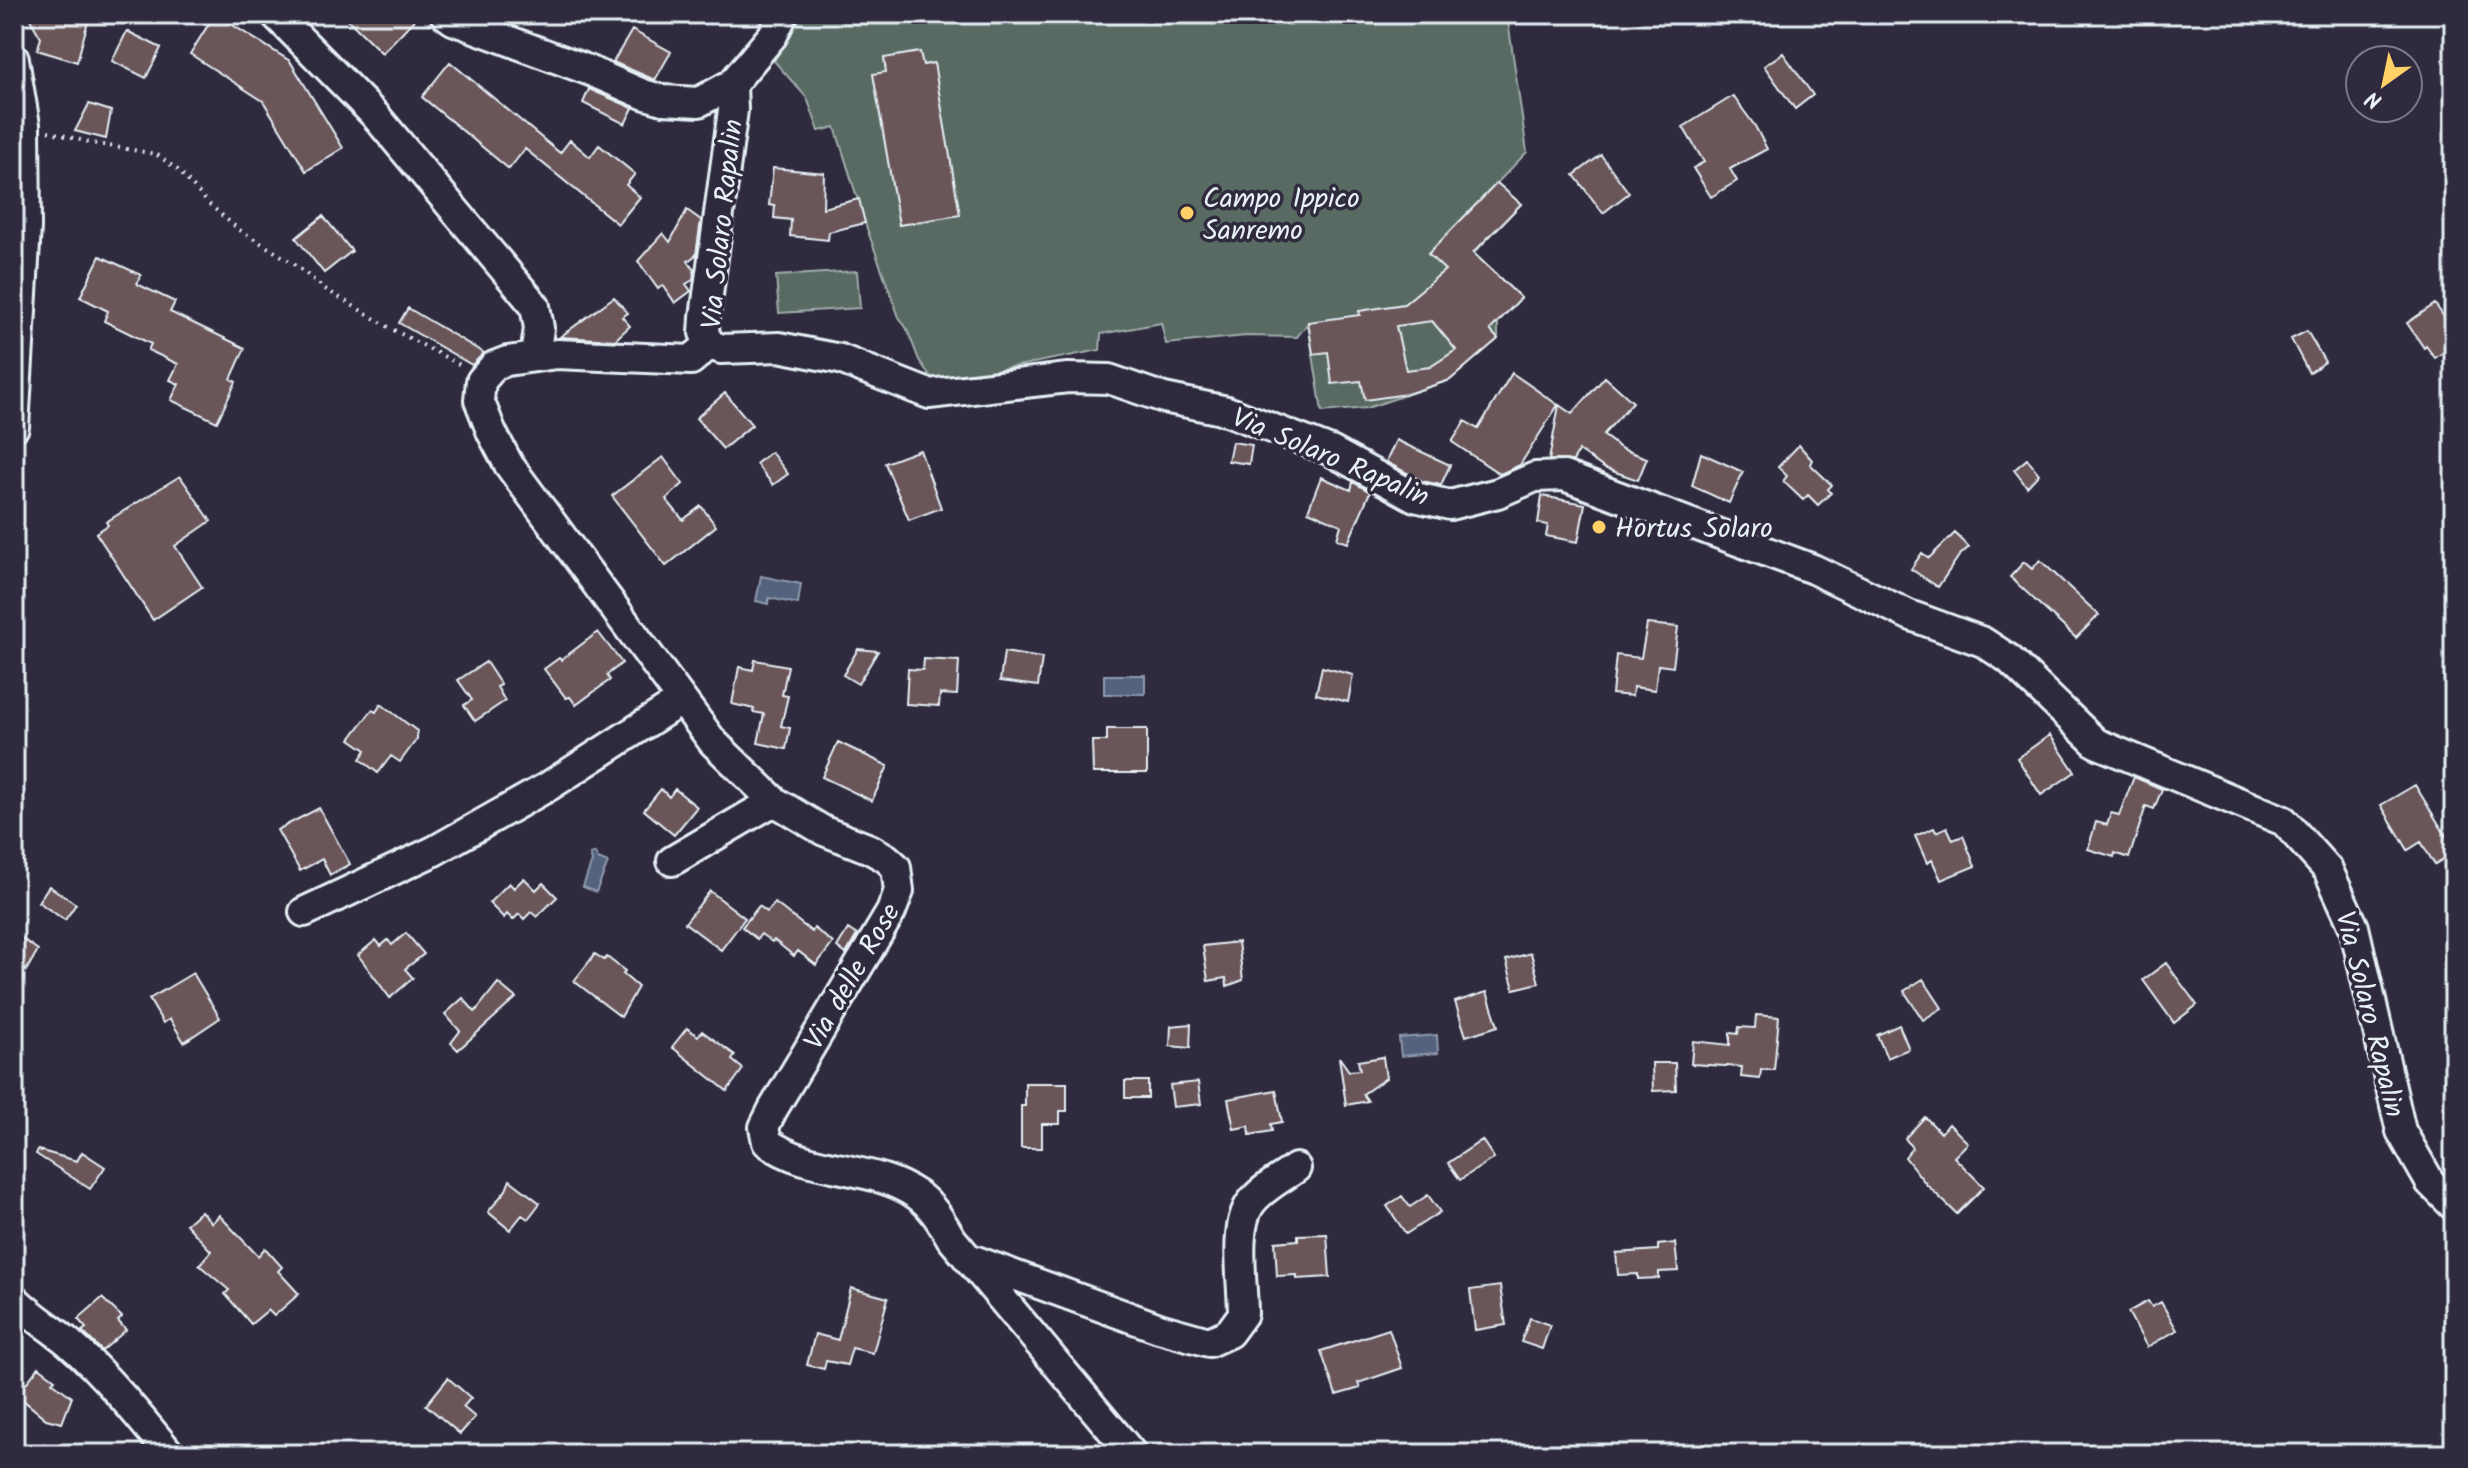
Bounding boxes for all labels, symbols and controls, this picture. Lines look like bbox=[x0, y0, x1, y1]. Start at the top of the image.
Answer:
north arrow bbox=[2344, 44, 2424, 124]
text: N bbox=[2359, 80, 2390, 117]
street label: Via Solaro Rapalin bbox=[690, 117, 757, 332]
place label: Campo Ippico Sanremo bbox=[1203, 177, 1360, 254]
marker: Campo Ippico Sanremo bbox=[1178, 204, 1196, 222]
street label: Via Solaro Rapalin bbox=[1224, 396, 1436, 520]
place label: Hortus Solaro bbox=[1615, 507, 1773, 552]
marker: Hortus Solaro bbox=[1590, 518, 1608, 536]
street label: Via delle Rose bbox=[793, 895, 914, 1059]
street label: Via Solaro Rapalin bbox=[2321, 907, 2416, 1122]

